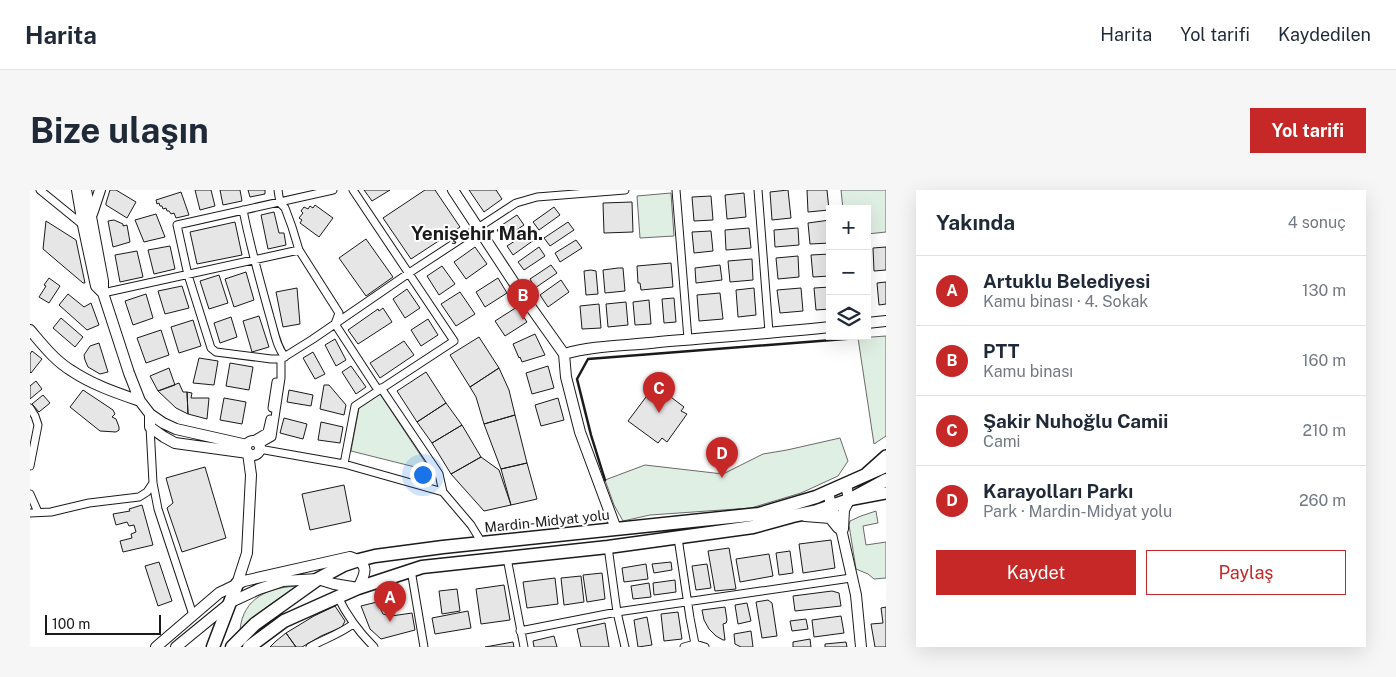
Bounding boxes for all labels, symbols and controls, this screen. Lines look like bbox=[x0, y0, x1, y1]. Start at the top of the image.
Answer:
text: Harita bbox=[25, 21, 97, 49]
text: Harita bbox=[1100, 24, 1152, 45]
text: Yol tarifi bbox=[1180, 24, 1250, 45]
text: Kaydedilen bbox=[1278, 24, 1371, 45]
button: Yol tarifi bbox=[1250, 108, 1366, 153]
text: Bize ulaşın bbox=[30, 110, 209, 151]
map controls bbox=[826, 205, 871, 340]
button: + bbox=[826, 205, 871, 250]
text: Yakında bbox=[936, 210, 1015, 235]
text: 4 sonuç bbox=[1288, 213, 1346, 232]
district label: Yenişehir Mah. bbox=[411, 222, 543, 244]
button: − bbox=[826, 250, 871, 295]
text: Artuklu Belediyesi bbox=[983, 270, 1150, 292]
pin: B bbox=[507, 279, 539, 320]
text: A bbox=[946, 281, 958, 300]
text: 130 m bbox=[1302, 281, 1346, 300]
text: Kamu binası · 4. Sokak bbox=[983, 292, 1148, 311]
button: layers bbox=[826, 295, 871, 340]
text: PTT bbox=[983, 340, 1019, 362]
text: B bbox=[947, 351, 957, 370]
text: 160 m bbox=[1302, 351, 1346, 370]
text: Kamu binası bbox=[983, 362, 1073, 381]
pin: C bbox=[643, 372, 675, 413]
text: Şakir Nuhoğlu Camii bbox=[983, 410, 1168, 432]
text: C bbox=[946, 421, 958, 440]
text: 210 m bbox=[1302, 421, 1346, 440]
text: Cami bbox=[983, 432, 1020, 451]
pin: D bbox=[706, 437, 738, 478]
your location bbox=[410, 462, 436, 488]
text: Karayolları Parkı bbox=[983, 480, 1133, 502]
text: D bbox=[946, 491, 958, 510]
text: 260 m bbox=[1299, 491, 1346, 510]
text: Park · Mardin-Midyat yolu bbox=[983, 502, 1172, 521]
street label: Mardin-Midyat yolu bbox=[484, 506, 610, 536]
button: Kaydet bbox=[936, 550, 1136, 595]
button: Paylaş bbox=[1146, 550, 1346, 595]
pin: A bbox=[374, 581, 406, 622]
scale bar bbox=[45, 612, 161, 635]
text: 100 m bbox=[52, 616, 90, 632]

